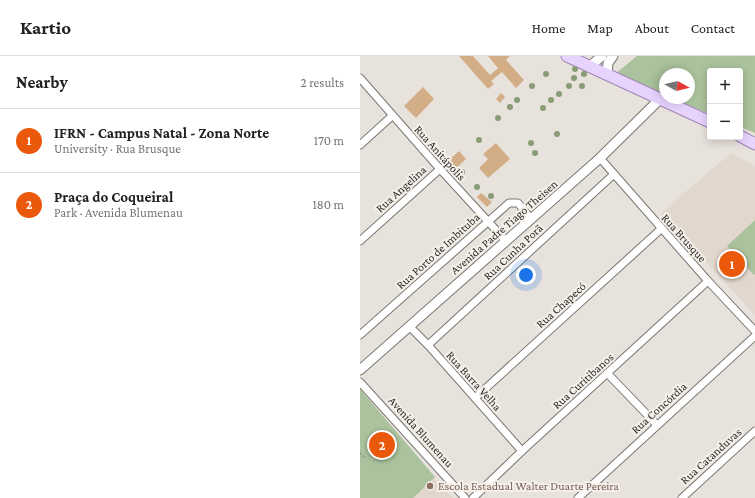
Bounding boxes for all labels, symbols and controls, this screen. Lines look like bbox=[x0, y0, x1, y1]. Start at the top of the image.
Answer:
text: Kartio bbox=[20, 17, 71, 38]
text: Home bbox=[532, 20, 565, 36]
text: Map bbox=[587, 20, 613, 36]
text: About bbox=[635, 20, 669, 36]
text: Contact bbox=[691, 20, 735, 36]
north arrow bbox=[659, 68, 695, 104]
map controls bbox=[707, 68, 743, 140]
button: + bbox=[707, 68, 743, 104]
text: Nearby bbox=[16, 73, 68, 92]
text: 2 results bbox=[301, 75, 344, 90]
button: − bbox=[707, 104, 743, 140]
street label: Rua Anitápolis bbox=[411, 122, 469, 184]
text: IFRN - Campus Natal - Zona Norte bbox=[54, 125, 269, 141]
text: 1 bbox=[27, 133, 31, 148]
text: 170 m bbox=[314, 133, 344, 148]
text: University · Rua Brusque bbox=[54, 141, 181, 156]
street label: Rua Angelina bbox=[373, 162, 430, 215]
street label: Avenida Padre Tiago Theisen bbox=[448, 176, 561, 277]
text: Praça do Coqueiral bbox=[54, 189, 173, 205]
text: 2 bbox=[26, 197, 32, 212]
text: 180 m bbox=[312, 197, 344, 212]
text: Park · Avenida Blumenau bbox=[54, 205, 183, 220]
street label: Rua Porto de Imbituba bbox=[393, 210, 483, 292]
street label: Rua Brusque bbox=[659, 211, 709, 265]
street label: Rua Cunha Porã bbox=[480, 221, 546, 283]
pin: 1 bbox=[719, 249, 745, 279]
your location bbox=[516, 265, 536, 285]
street label: Rua Chapecó bbox=[533, 279, 589, 331]
street label: Rua Barra Velha bbox=[443, 348, 505, 414]
street label: Rua Curitibanos bbox=[550, 350, 617, 412]
street label: Rua Concórdia bbox=[628, 379, 690, 437]
street label: Avenida Blumenau bbox=[386, 394, 457, 471]
street label: Rua Catanduvas bbox=[677, 425, 745, 487]
pin: 2 bbox=[369, 430, 395, 460]
place label: Escola Estadual Walter Duarte Pereira bbox=[438, 479, 619, 493]
marker: Escola Estadual Walter Duarte Pereira bbox=[425, 481, 435, 491]

